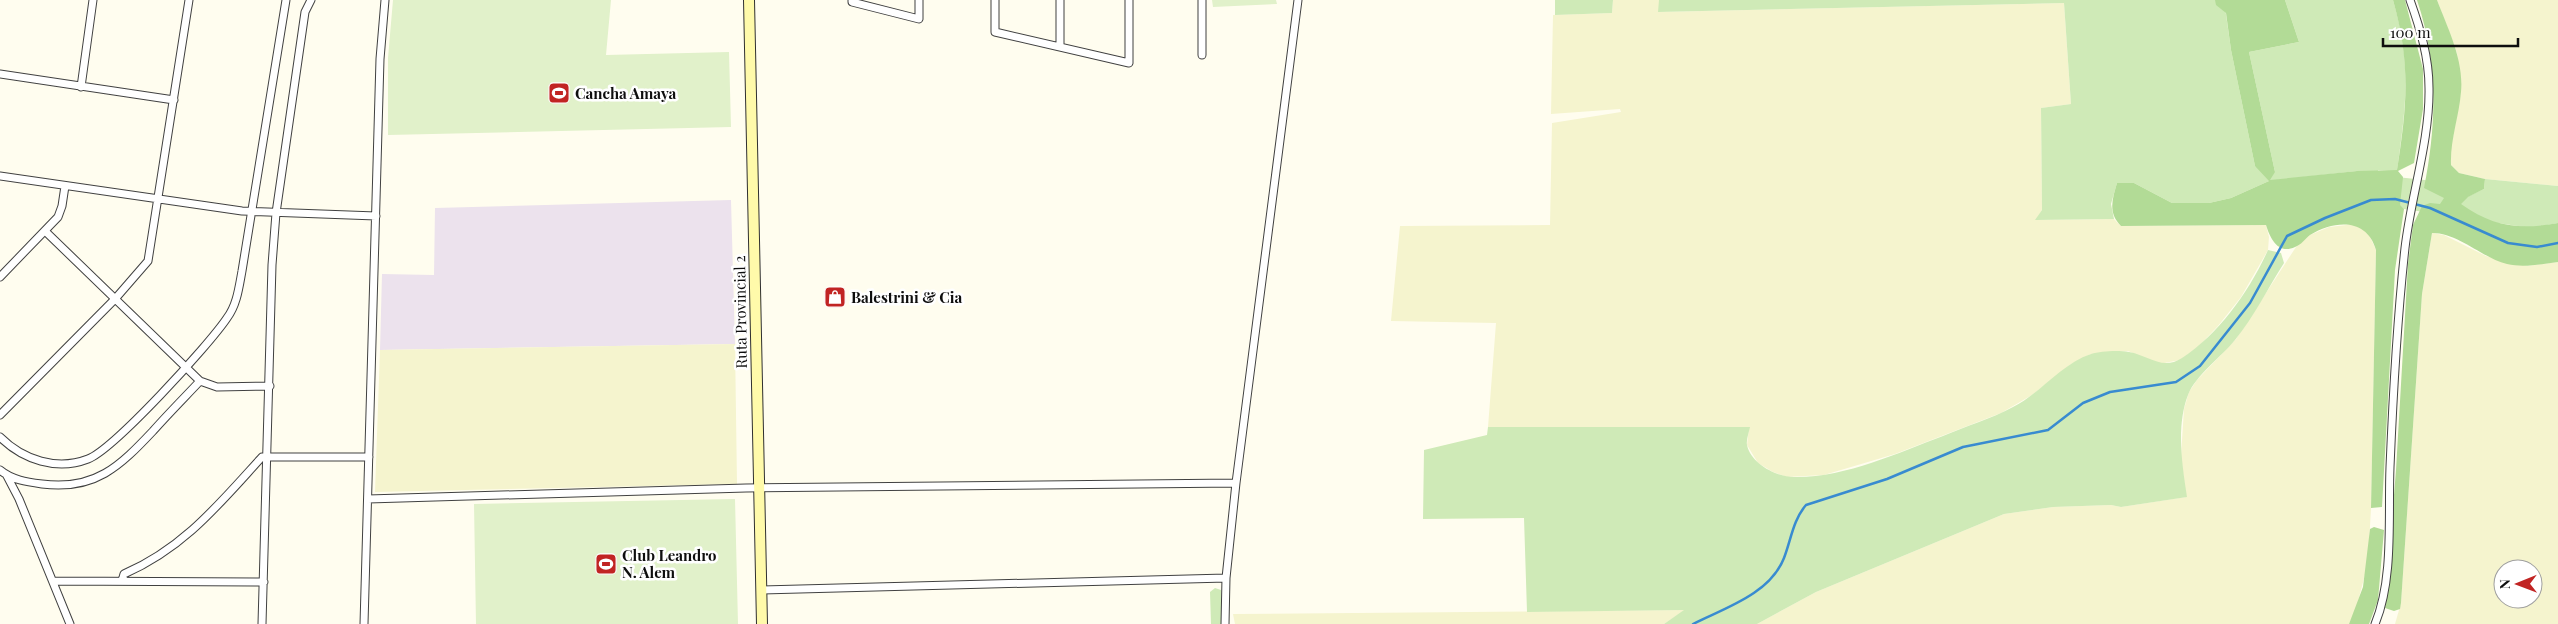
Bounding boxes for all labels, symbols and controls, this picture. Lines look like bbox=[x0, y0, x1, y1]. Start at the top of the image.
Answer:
scale bar bbox=[2383, 15, 2518, 47]
text: 100 m bbox=[2390, 22, 2431, 42]
sports icon: Cancha Amaya bbox=[547, 81, 571, 105]
place label: Cancha Amaya bbox=[575, 83, 677, 103]
street label: Ruta Provincial 2 bbox=[729, 255, 751, 369]
shop icon: Balestrini & Cia bbox=[823, 285, 847, 309]
place label: Balestrini & Cia bbox=[851, 287, 963, 307]
place label: Club Leandro N. Alem bbox=[622, 545, 717, 582]
sports icon: Club Leandro N. Alem bbox=[594, 552, 618, 576]
north arrow bbox=[2493, 559, 2543, 609]
text: N bbox=[2495, 579, 2514, 589]

